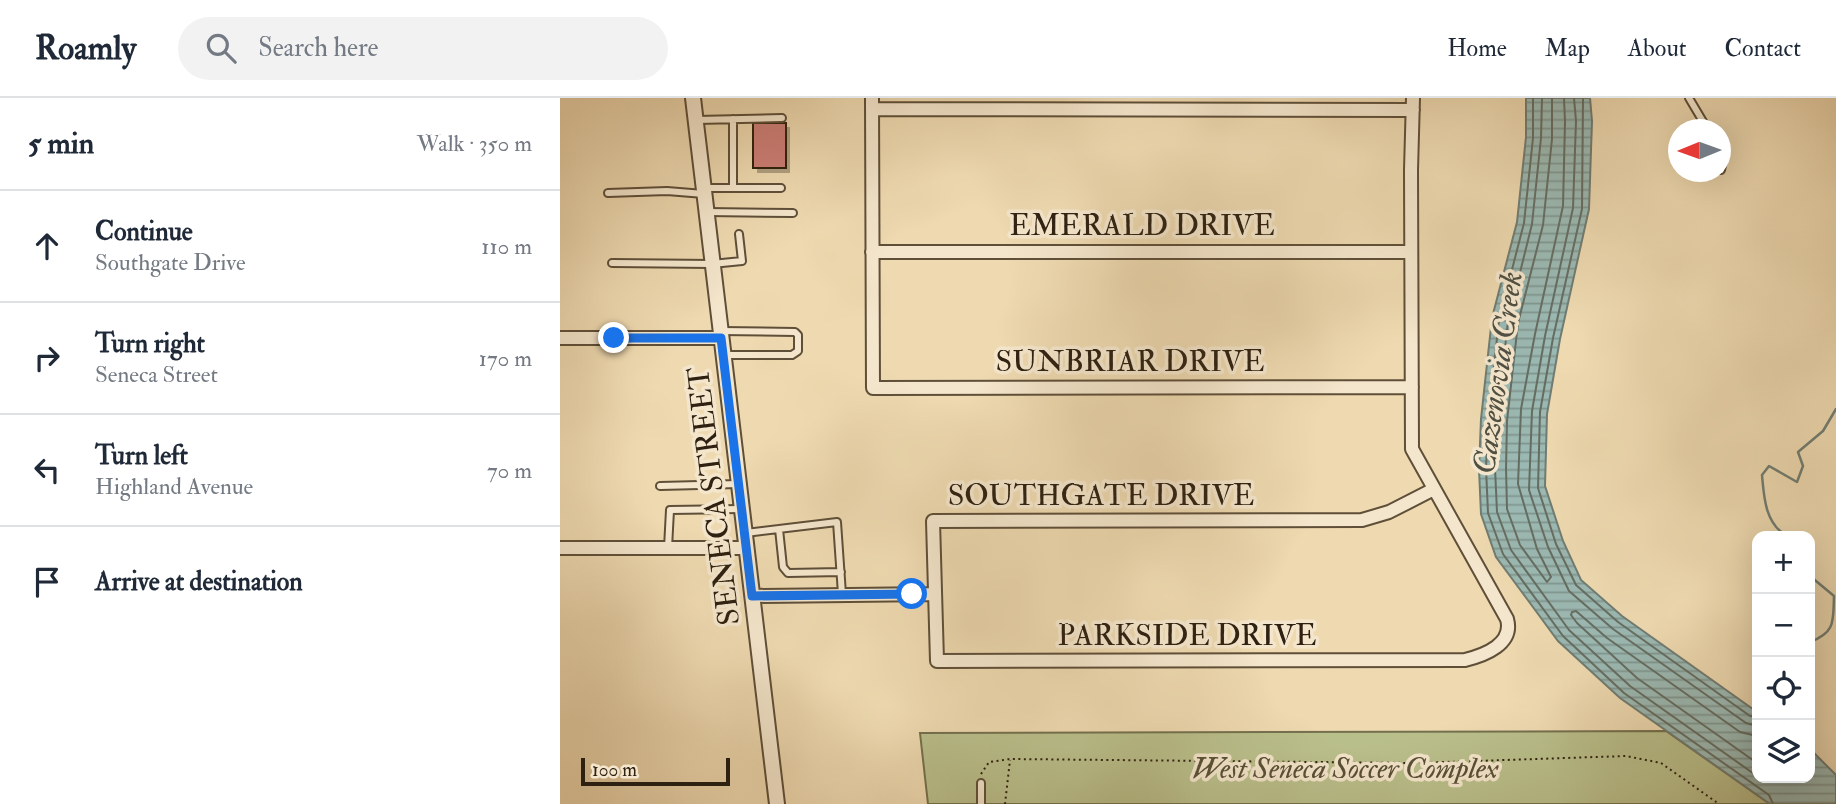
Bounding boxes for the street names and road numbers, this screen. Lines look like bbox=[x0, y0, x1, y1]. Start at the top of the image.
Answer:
street label: EMERALD DRIVE bbox=[1009, 207, 1275, 244]
street label: SUNBRIAR DRIVE bbox=[995, 343, 1265, 380]
street label: SENECA STREET bbox=[680, 365, 748, 627]
street label: SOUTHGATE DRIVE bbox=[948, 477, 1254, 514]
street label: PARKSIDE DRIVE bbox=[1057, 617, 1317, 654]

